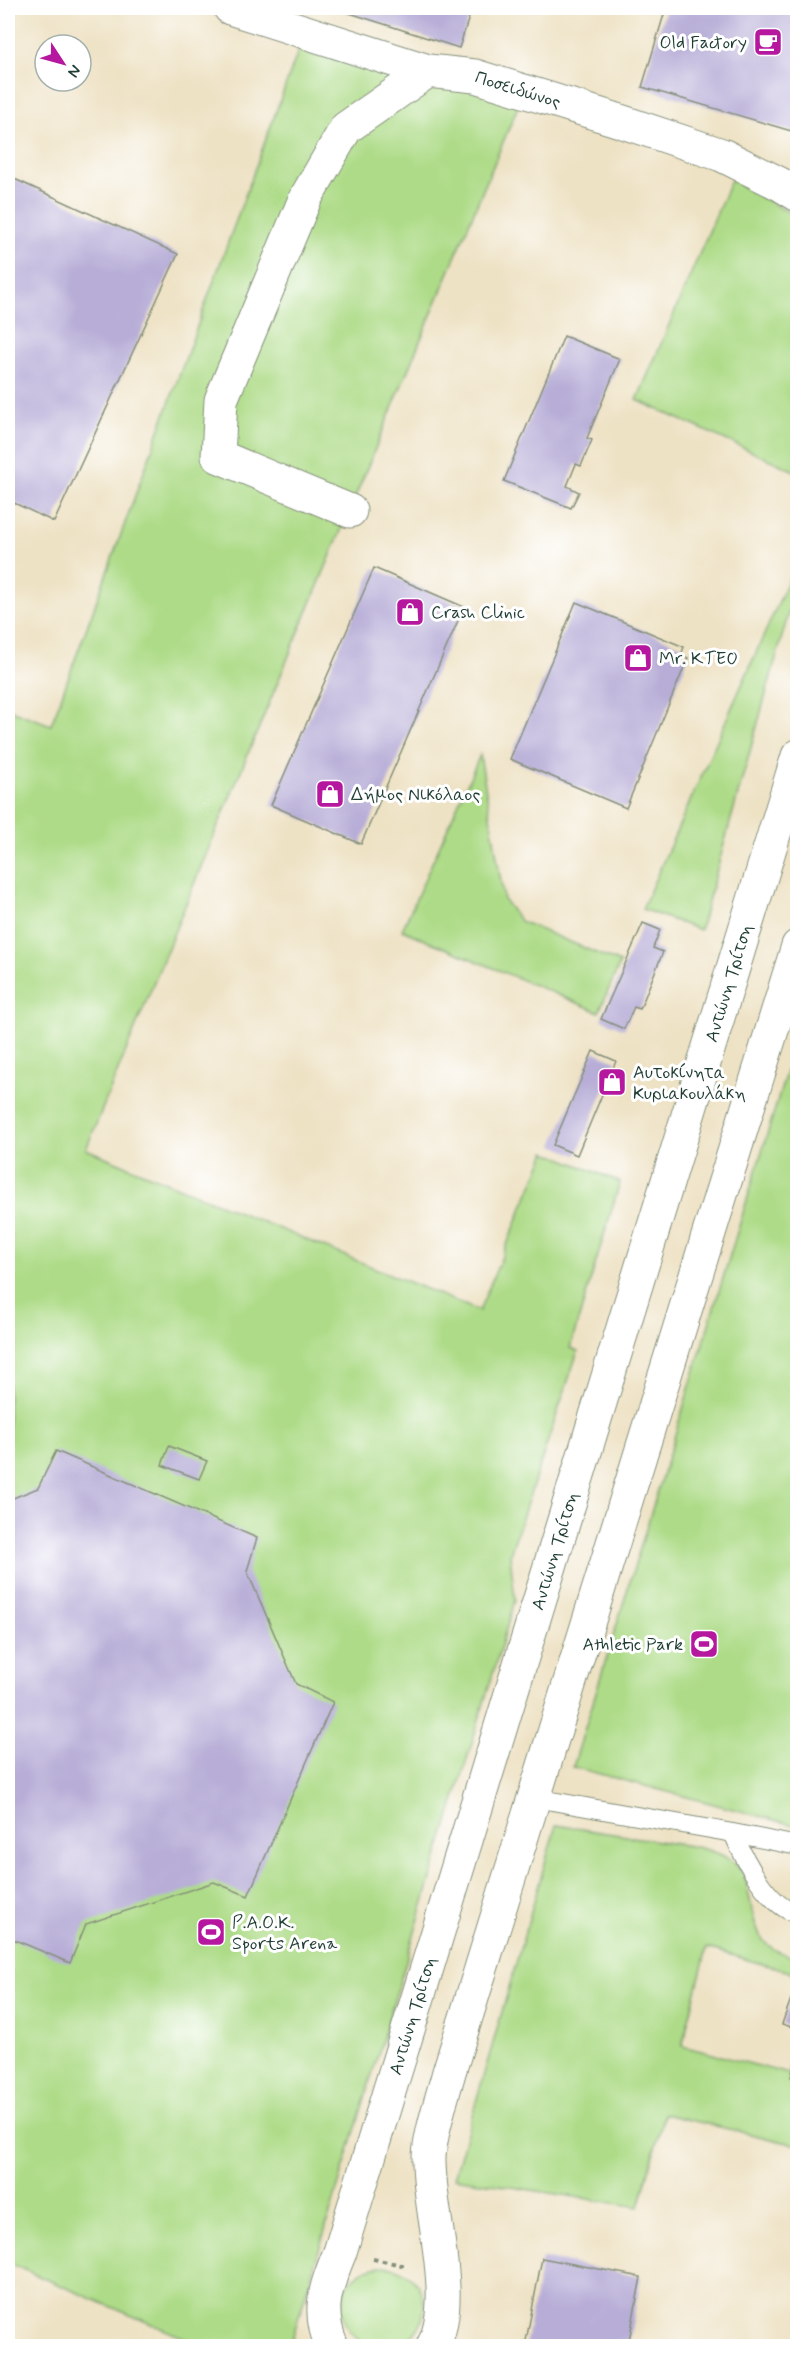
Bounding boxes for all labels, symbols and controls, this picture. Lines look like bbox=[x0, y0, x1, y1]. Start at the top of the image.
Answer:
cafe icon: Old Factory bbox=[752, 26, 784, 58]
place label: Old Factory bbox=[659, 31, 747, 55]
north arrow bbox=[33, 33, 93, 93]
text: N bbox=[62, 60, 86, 81]
street label: Ποσειδώνος bbox=[472, 66, 564, 115]
shop icon: Crash Clinic bbox=[394, 596, 426, 628]
place label: Crash Clinic bbox=[431, 601, 525, 625]
shop icon: Mr. KTEO bbox=[622, 642, 654, 674]
place label: Mr. KTEO bbox=[659, 647, 738, 671]
shop icon: Δήμος Νικόλαος bbox=[314, 778, 346, 810]
place label: Δήμος Νικόλαος bbox=[351, 783, 480, 807]
street label: Αντώνη Τρίτση bbox=[700, 921, 759, 1045]
place label: Αυτοκίνητα Κυριακουλάκη bbox=[633, 1061, 746, 1106]
shop icon: Αυτοκίνητα Κυριακουλάκη bbox=[596, 1066, 628, 1098]
street label: Αντώνη Τρίτση bbox=[526, 1489, 585, 1613]
sports icon: Athletic Park bbox=[688, 1628, 720, 1660]
place label: Athletic Park bbox=[583, 1633, 683, 1657]
place label: P.A.O.K. Sports Arena bbox=[232, 1911, 337, 1956]
sports icon: P.A.O.K. Sports Arena bbox=[195, 1916, 227, 1948]
street label: Αντώνη Τρίτση bbox=[384, 1954, 443, 2078]

